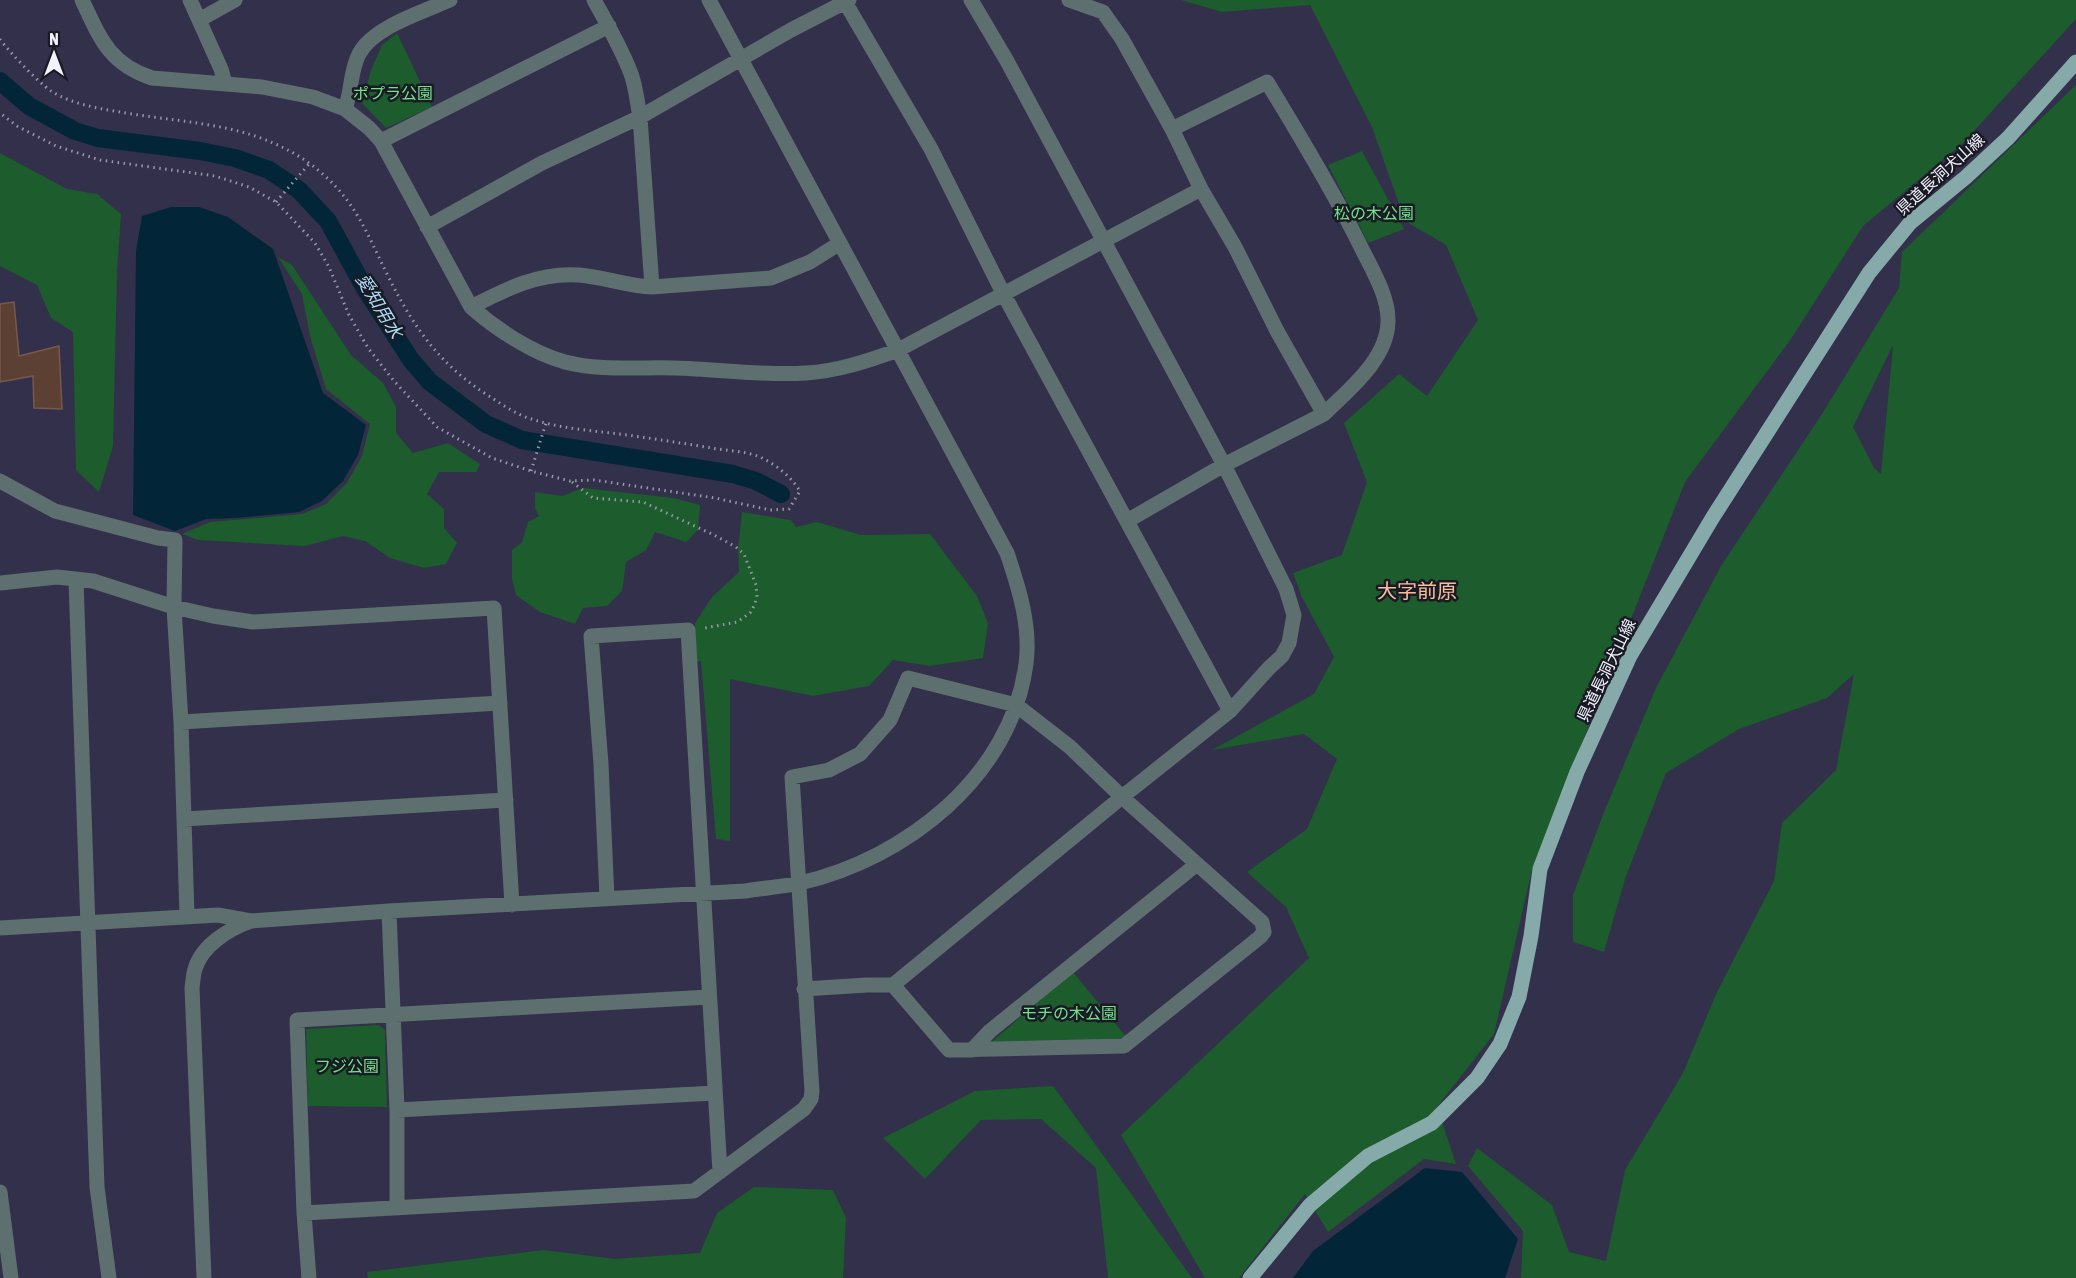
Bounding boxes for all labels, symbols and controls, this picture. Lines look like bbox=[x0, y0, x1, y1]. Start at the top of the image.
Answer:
north arrow bbox=[24, 24, 84, 84]
text: N bbox=[49, 30, 59, 48]
park label: ポプラ公園 bbox=[353, 84, 433, 102]
street label: 県道長洞犬山線 bbox=[1892, 130, 1988, 218]
park label: 松の木公園 bbox=[1334, 204, 1414, 222]
water label: 愛知用水 bbox=[352, 269, 408, 344]
district label: 大字前原 bbox=[1377, 579, 1457, 602]
street label: 県道長洞犬山線 bbox=[1573, 616, 1639, 724]
park label: モチの木公園 bbox=[1021, 1004, 1117, 1022]
park label: フジ公園 bbox=[315, 1057, 379, 1075]

